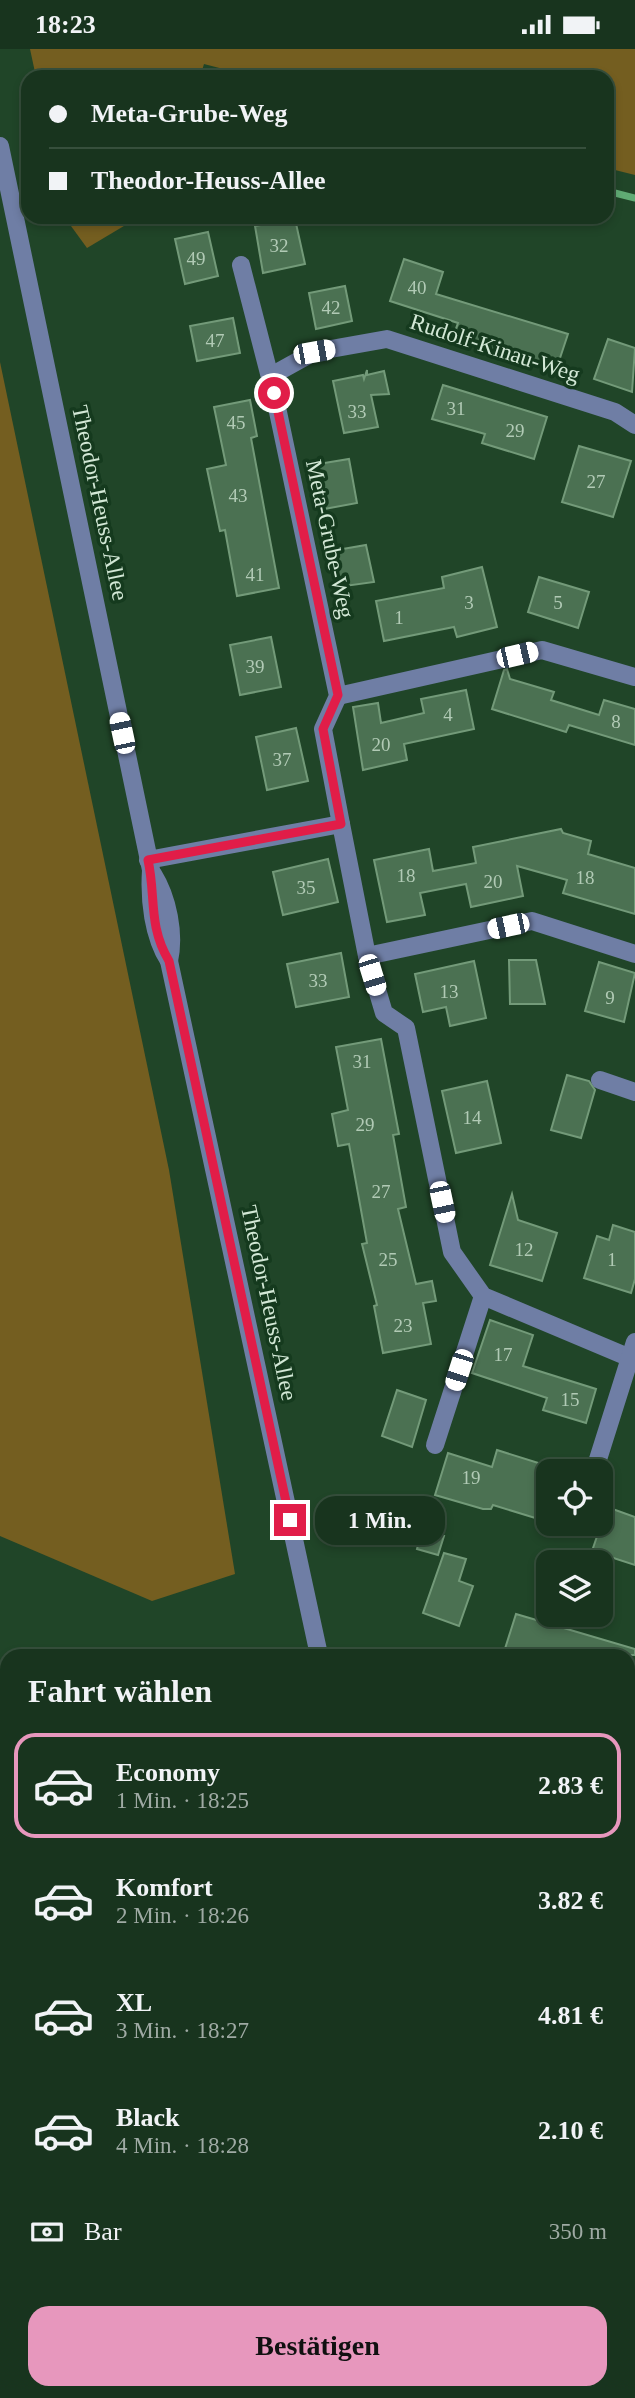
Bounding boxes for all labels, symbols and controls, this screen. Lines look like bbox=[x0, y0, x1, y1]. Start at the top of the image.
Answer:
text: 18:23 bbox=[35, 10, 96, 39]
text: Meta-Grube-Weg bbox=[91, 99, 287, 128]
text: Theodor-Heuss-Allee bbox=[91, 166, 325, 195]
house number: 32 bbox=[270, 235, 289, 256]
house number: 49 bbox=[187, 248, 206, 269]
house number: 40 bbox=[408, 277, 427, 298]
house number: 42 bbox=[322, 297, 341, 318]
street label: Rudolf-Kinau-Weg bbox=[407, 309, 583, 387]
house number: 47 bbox=[206, 330, 225, 351]
car bbox=[292, 338, 337, 366]
route start bbox=[258, 377, 290, 409]
house number: 31 bbox=[447, 398, 466, 419]
house number: 33 bbox=[348, 401, 367, 422]
street label: Theodor-Heuss-Allee bbox=[67, 403, 133, 603]
house number: 45 bbox=[227, 412, 246, 433]
house number: 29 bbox=[506, 420, 525, 441]
street label: Meta-Grube-Weg bbox=[301, 457, 359, 621]
house number: 27 bbox=[587, 471, 606, 492]
house number: 43 bbox=[229, 485, 248, 506]
house number: 41 bbox=[246, 564, 265, 585]
house number: 3 bbox=[464, 592, 474, 613]
house number: 5 bbox=[553, 592, 563, 613]
house number: 1 bbox=[394, 607, 404, 628]
car bbox=[495, 640, 540, 670]
house number: 39 bbox=[246, 656, 265, 677]
house number: 4 bbox=[443, 704, 453, 725]
car bbox=[108, 710, 137, 756]
house number: 8 bbox=[611, 711, 621, 732]
house number: 20 bbox=[372, 734, 391, 755]
house number: 37 bbox=[273, 749, 292, 770]
house number: 18 bbox=[397, 865, 416, 886]
house number: 18 bbox=[576, 867, 595, 888]
house number: 20 bbox=[484, 871, 503, 892]
house number: 35 bbox=[297, 877, 316, 898]
car bbox=[486, 911, 531, 941]
car bbox=[356, 952, 389, 998]
house number: 33 bbox=[309, 970, 328, 991]
house number: 13 bbox=[440, 981, 459, 1002]
house number: 9 bbox=[605, 987, 615, 1008]
house number: 31 bbox=[353, 1051, 372, 1072]
house number: 14 bbox=[463, 1107, 482, 1128]
house number: 29 bbox=[356, 1114, 375, 1135]
car bbox=[428, 1179, 457, 1225]
house number: 27 bbox=[372, 1181, 391, 1202]
street label: Theodor-Heuss-Allee bbox=[236, 1203, 302, 1403]
house number: 12 bbox=[515, 1239, 534, 1260]
house number: 25 bbox=[379, 1249, 398, 1270]
house number: 1 bbox=[607, 1249, 617, 1270]
house number: 23 bbox=[394, 1315, 413, 1336]
house number: 17 bbox=[494, 1344, 513, 1365]
car bbox=[443, 1347, 476, 1393]
house number: 15 bbox=[561, 1389, 580, 1410]
map controls bbox=[536, 1459, 613, 1627]
button: locate bbox=[536, 1459, 613, 1536]
house number: 19 bbox=[462, 1467, 481, 1488]
callout: 1 Min. bbox=[314, 1495, 444, 1545]
route end bbox=[274, 1504, 306, 1536]
text: 1 Min. bbox=[348, 1508, 412, 1533]
button: layers bbox=[536, 1550, 613, 1627]
text: Fahrt wählen bbox=[28, 1673, 212, 1709]
icon: car bbox=[32, 1754, 95, 1817]
text: Economy bbox=[116, 1758, 220, 1787]
text: 2.83 € bbox=[538, 1771, 603, 1800]
text: 1 Min. · 18:25 bbox=[116, 1788, 249, 1813]
icon: car bbox=[32, 1869, 95, 1932]
text: Komfort bbox=[116, 1873, 213, 1902]
text: 3.82 € bbox=[538, 1886, 603, 1915]
text: 2 Min. · 18:26 bbox=[116, 1903, 249, 1928]
icon: car bbox=[32, 1984, 95, 2047]
text: XL bbox=[116, 1988, 152, 2017]
text: 4.81 € bbox=[538, 2001, 603, 2030]
text: 3 Min. · 18:27 bbox=[116, 2018, 249, 2043]
icon: car bbox=[32, 2099, 95, 2162]
text: Black bbox=[116, 2103, 180, 2132]
text: 2.10 € bbox=[538, 2116, 603, 2145]
text: 4 Min. · 18:28 bbox=[116, 2133, 249, 2158]
icon: cash bbox=[28, 2213, 66, 2251]
text: Bar bbox=[84, 2217, 122, 2246]
text: 350 m bbox=[549, 2219, 607, 2244]
button: Bestätigen bbox=[28, 2306, 607, 2386]

